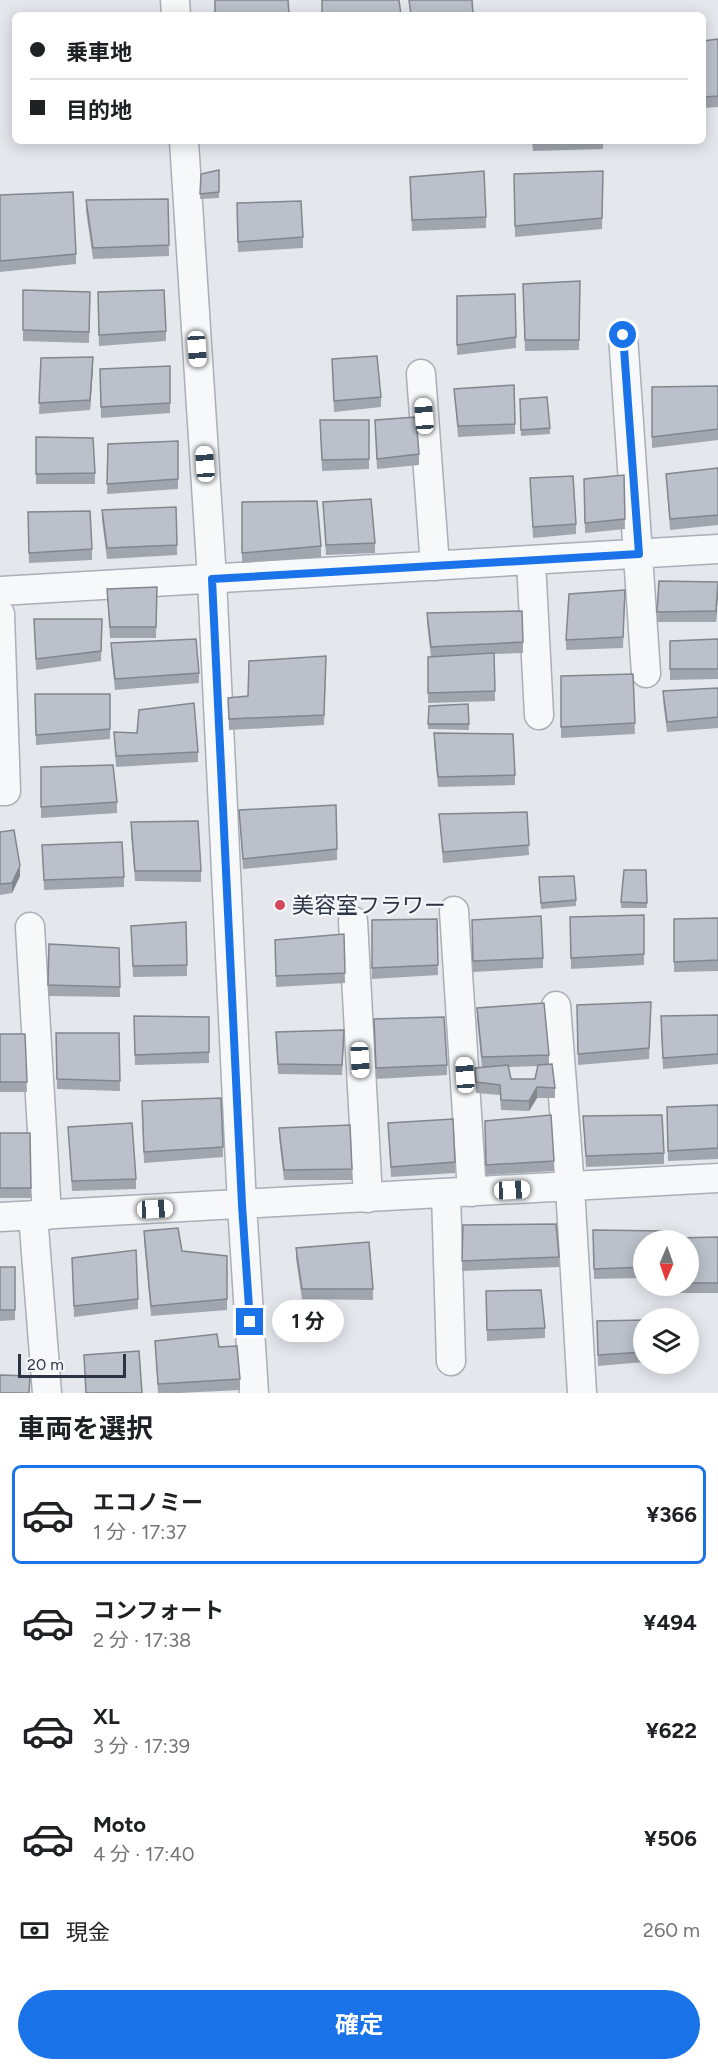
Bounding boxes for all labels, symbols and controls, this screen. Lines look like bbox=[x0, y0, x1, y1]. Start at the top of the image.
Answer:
text: 乗車地 bbox=[66, 39, 132, 66]
text: 目的地 bbox=[66, 97, 132, 124]
route start bbox=[609, 321, 636, 348]
car bbox=[187, 330, 207, 368]
car bbox=[414, 397, 434, 435]
car bbox=[195, 445, 215, 483]
place label: 美容室フラワー bbox=[292, 892, 446, 919]
marker: 美容室フラワー bbox=[273, 898, 287, 912]
car bbox=[350, 1042, 370, 1078]
car bbox=[455, 1056, 475, 1094]
car bbox=[494, 1180, 530, 1200]
car bbox=[137, 1199, 173, 1219]
north arrow bbox=[633, 1230, 699, 1296]
map controls bbox=[633, 1230, 699, 1374]
callout: 1 分 bbox=[271, 1301, 343, 1343]
route end bbox=[236, 1308, 263, 1335]
button: layers bbox=[633, 1308, 699, 1374]
text: 1 分 bbox=[291, 1309, 325, 1333]
scale bar bbox=[18, 1351, 126, 1378]
text: 20 m bbox=[27, 1355, 64, 1374]
text: 車両を選択 bbox=[18, 1412, 153, 1445]
icon: car bbox=[21, 1488, 75, 1542]
text: エコノミー bbox=[93, 1489, 203, 1516]
text: ¥366 bbox=[646, 1501, 697, 1528]
text: 1 分 · 17:37 bbox=[93, 1520, 187, 1544]
icon: car bbox=[21, 1596, 75, 1650]
text: コンフォート bbox=[93, 1597, 224, 1624]
text: ¥494 bbox=[643, 1609, 697, 1636]
text: 2 分 · 17:38 bbox=[93, 1628, 191, 1652]
text: XL bbox=[93, 1703, 120, 1730]
icon: car bbox=[21, 1704, 75, 1758]
text: ¥622 bbox=[646, 1717, 697, 1744]
text: 3 分 · 17:39 bbox=[93, 1734, 190, 1758]
text: Moto bbox=[93, 1811, 146, 1838]
icon: car bbox=[21, 1812, 75, 1866]
text: ¥506 bbox=[644, 1825, 697, 1852]
text: 4 分 · 17:40 bbox=[93, 1842, 195, 1866]
icon: cash bbox=[18, 1914, 51, 1947]
text: 260 m bbox=[643, 1918, 700, 1942]
text: 現金 bbox=[66, 1919, 110, 1946]
button: 確定 bbox=[18, 1990, 700, 2059]

